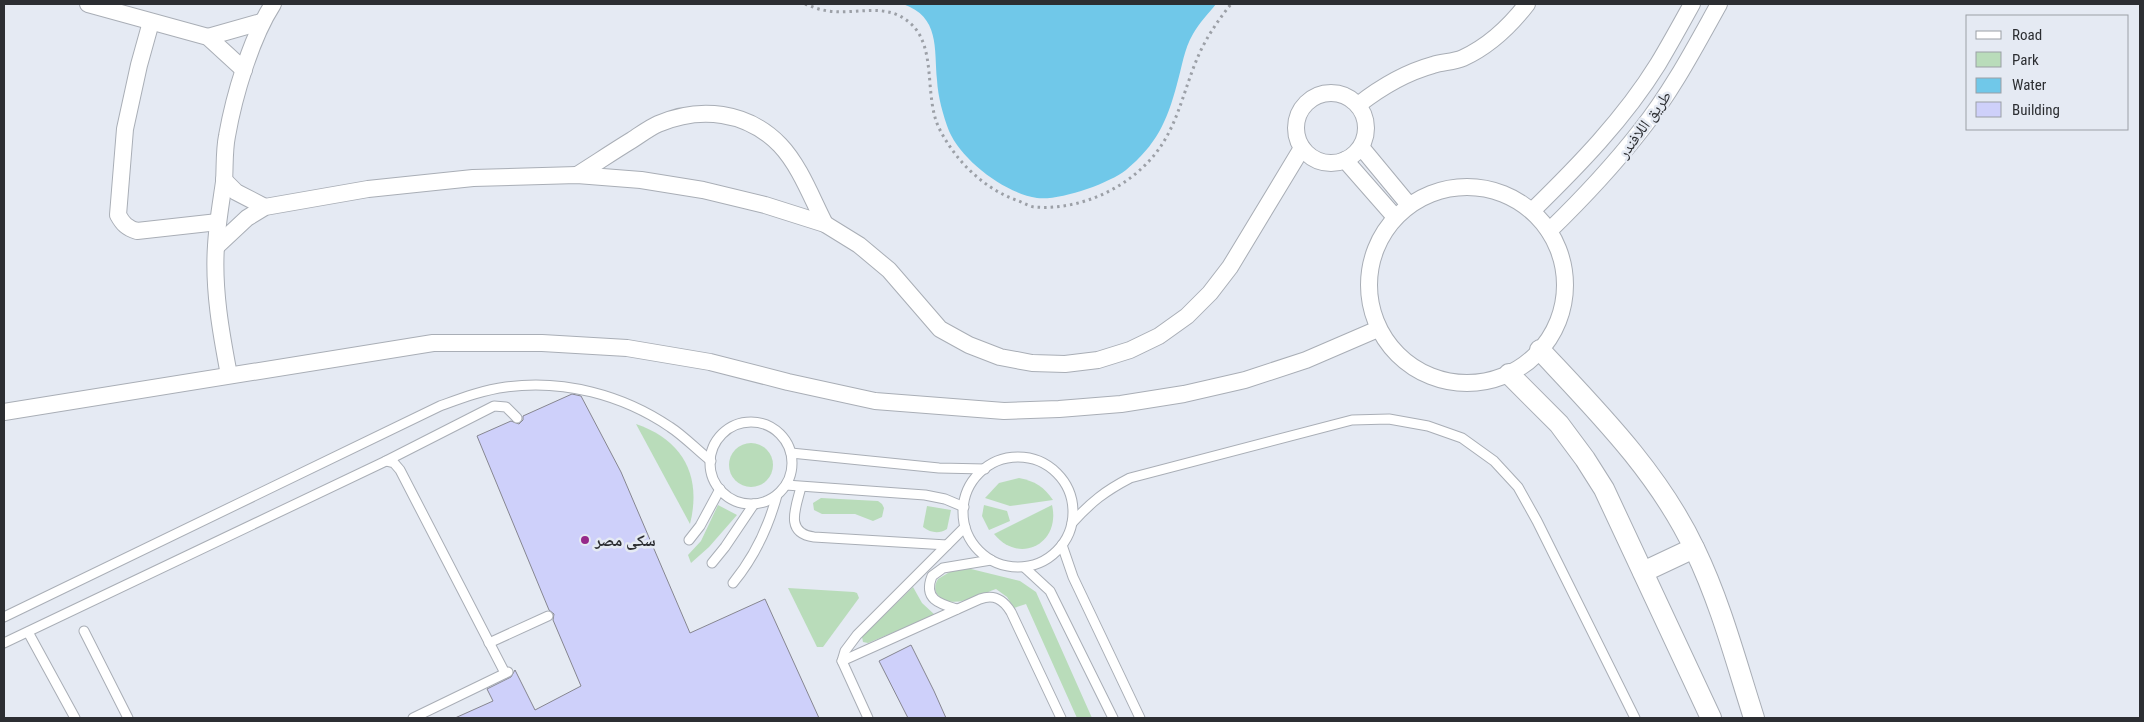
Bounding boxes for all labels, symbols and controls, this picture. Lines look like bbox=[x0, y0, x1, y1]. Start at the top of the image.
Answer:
legend bbox=[1966, 15, 2129, 130]
text: Road bbox=[2012, 26, 2042, 44]
text: Park bbox=[2012, 51, 2039, 69]
text: Water bbox=[2012, 76, 2047, 94]
street label: طريق اللافندر bbox=[1613, 87, 1676, 163]
text: Building bbox=[2012, 101, 2060, 119]
place label: سكى مصر bbox=[594, 531, 656, 550]
marker: سكى مصر bbox=[579, 534, 591, 546]

